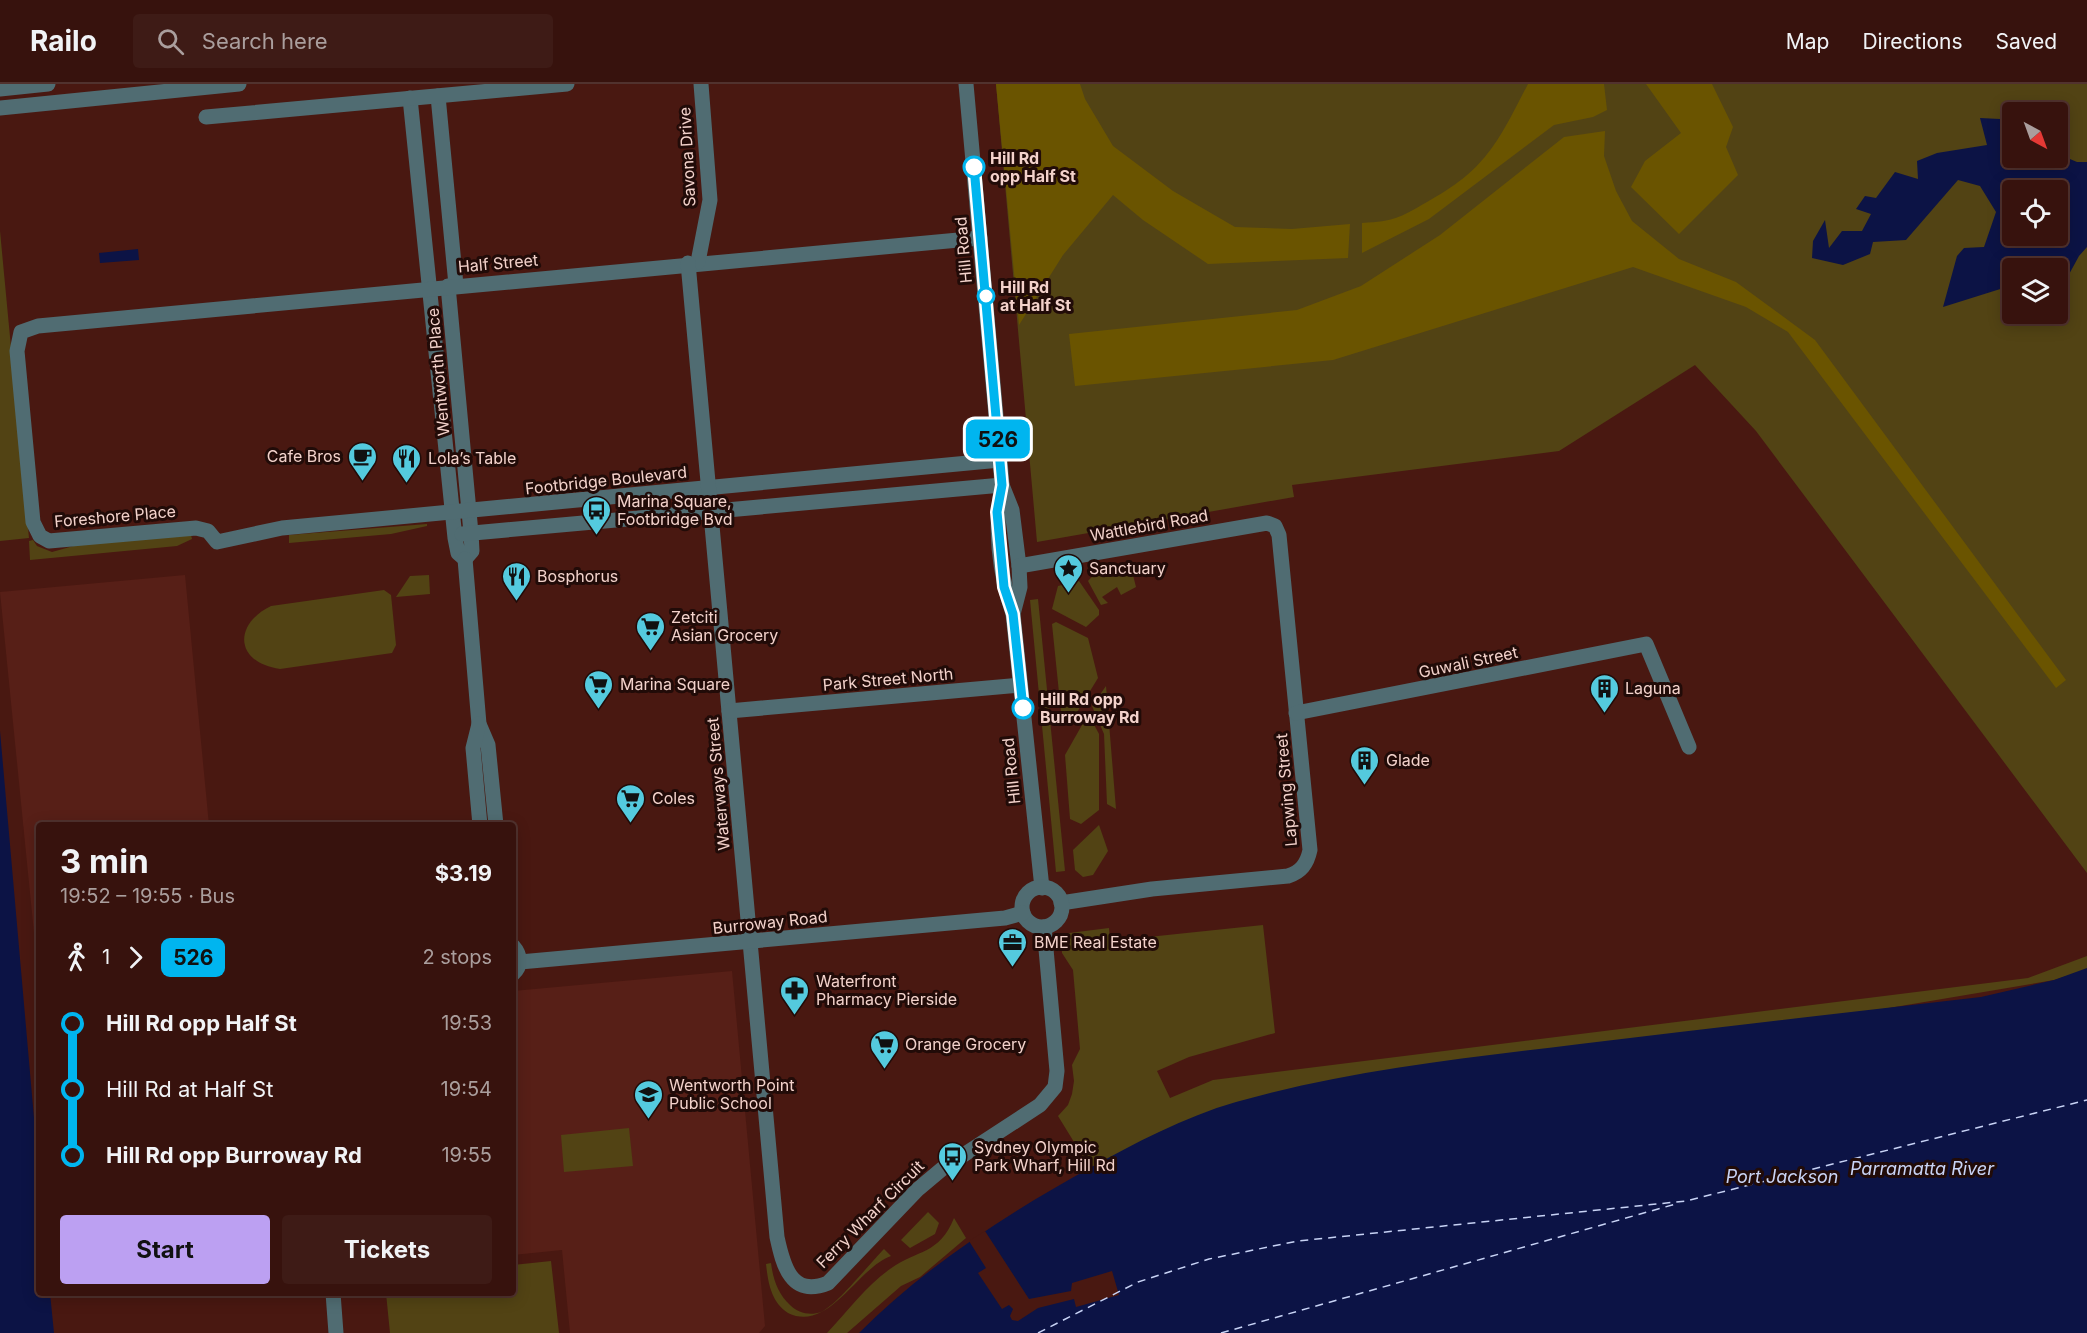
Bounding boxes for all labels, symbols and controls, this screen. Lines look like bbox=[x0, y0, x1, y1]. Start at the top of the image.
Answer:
search box bbox=[133, 14, 553, 68]
text: Railo bbox=[30, 24, 97, 58]
icon: search bbox=[154, 25, 187, 58]
text: Search here bbox=[202, 28, 328, 54]
text: Map bbox=[1786, 29, 1829, 54]
text: Directions bbox=[1862, 29, 1963, 54]
text: Saved bbox=[1996, 29, 2057, 54]
north arrow bbox=[2002, 102, 2068, 168]
map controls bbox=[2002, 102, 2068, 324]
street label: Savona Drive bbox=[674, 107, 700, 207]
place label: Hill Rd opp Half St bbox=[990, 148, 1076, 186]
marker: Hill Rd opp Half St bbox=[963, 156, 985, 178]
button: locate bbox=[2002, 180, 2068, 246]
street label: Hill Road bbox=[950, 216, 976, 284]
street label: Half Street bbox=[457, 250, 539, 276]
button: layers bbox=[2002, 258, 2068, 324]
place label: Hill Rd at Half St bbox=[1000, 277, 1071, 315]
marker: Hill Rd at Half St bbox=[977, 287, 995, 305]
street label: Wentworth Place bbox=[422, 307, 454, 437]
line badge: 526 bbox=[964, 420, 1032, 458]
text: 526 bbox=[978, 427, 1018, 452]
cafe icon: Cafe Bros bbox=[346, 440, 378, 482]
restaurant icon: Lola’s Table bbox=[391, 442, 423, 484]
place label: Cafe Bros bbox=[267, 446, 341, 466]
place label: Lola’s Table bbox=[428, 448, 516, 468]
street label: Footbridge Boulevard bbox=[524, 462, 688, 498]
place label: Marina Square, Footbridge Bvd bbox=[617, 491, 733, 529]
bus stop icon: Marina Square, Footbridge Bvd bbox=[580, 494, 612, 536]
street label: Foreshore Place bbox=[53, 501, 177, 531]
street label: Wattlebird Road bbox=[1088, 505, 1210, 545]
place icon: Sanctuary bbox=[1052, 552, 1084, 594]
place label: Sanctuary bbox=[1089, 558, 1166, 578]
restaurant icon: Bosphorus bbox=[500, 560, 532, 602]
place label: Bosphorus bbox=[537, 566, 618, 586]
place label: Zetciti Asian Grocery bbox=[671, 607, 778, 645]
supermarket icon: Zetciti Asian Grocery bbox=[634, 610, 666, 652]
street label: Guwali Street bbox=[1417, 642, 1519, 682]
street label: Park Street North bbox=[822, 663, 954, 695]
supermarket icon: Marina Square bbox=[583, 668, 615, 710]
building icon: Laguna bbox=[1588, 672, 1620, 714]
place label: Marina Square bbox=[620, 674, 730, 694]
place label: Laguna bbox=[1625, 678, 1681, 698]
place label: Hill Rd opp Burroway Rd bbox=[1040, 689, 1139, 727]
marker: Hill Rd opp Burroway Rd bbox=[1012, 697, 1034, 719]
street label: Waterways Street bbox=[702, 717, 734, 851]
street label: Lapwing Street bbox=[1271, 733, 1301, 847]
street label: Hill Road bbox=[998, 737, 1024, 805]
building icon: Glade bbox=[1349, 744, 1381, 786]
place label: Glade bbox=[1386, 750, 1430, 770]
supermarket icon: Coles bbox=[615, 782, 647, 824]
place label: Coles bbox=[652, 788, 695, 808]
text: 3 min bbox=[60, 841, 149, 881]
text: $3.19 bbox=[435, 860, 492, 886]
text: 19:52 – 19:55 · Bus bbox=[60, 884, 235, 908]
street label: Burroway Road bbox=[712, 906, 828, 938]
office icon: BME Real Estate bbox=[997, 926, 1029, 968]
place label: BME Real Estate bbox=[1034, 932, 1157, 952]
icon: walk bbox=[60, 941, 93, 974]
icon: forward bbox=[119, 941, 152, 974]
text: 1 bbox=[102, 945, 110, 969]
text: 526 bbox=[173, 945, 213, 970]
text: 2 stops bbox=[422, 945, 492, 969]
place label: Waterfront Pharmacy Pierside bbox=[816, 971, 957, 1009]
pharmacy icon: Waterfront Pharmacy Pierside bbox=[779, 974, 811, 1016]
text: Hill Rd opp Half St bbox=[106, 1010, 297, 1036]
text: 19:53 bbox=[441, 1011, 492, 1035]
supermarket icon: Orange Grocery bbox=[868, 1028, 900, 1070]
place label: Orange Grocery bbox=[905, 1034, 1026, 1054]
place label: Wentworth Point Public School bbox=[669, 1075, 794, 1113]
text: Hill Rd at Half St bbox=[106, 1076, 273, 1102]
text: 19:54 bbox=[441, 1077, 492, 1101]
school or university icon: Wentworth Point Public School bbox=[632, 1078, 664, 1120]
place label: Sydney Olympic Park Wharf, Hill Rd bbox=[974, 1137, 1115, 1175]
bus stop icon: Sydney Olympic Park Wharf, Hill Rd bbox=[937, 1140, 969, 1182]
text: Hill Rd opp Burroway Rd bbox=[106, 1142, 362, 1168]
text: 19:55 bbox=[441, 1143, 492, 1167]
street label: Ferry Wharf Circuit bbox=[812, 1156, 928, 1272]
water label: Parramatta River bbox=[1850, 1158, 1995, 1179]
water label: Port Jackson bbox=[1726, 1166, 1838, 1187]
button: Start bbox=[60, 1215, 270, 1284]
button: Tickets bbox=[282, 1215, 492, 1284]

